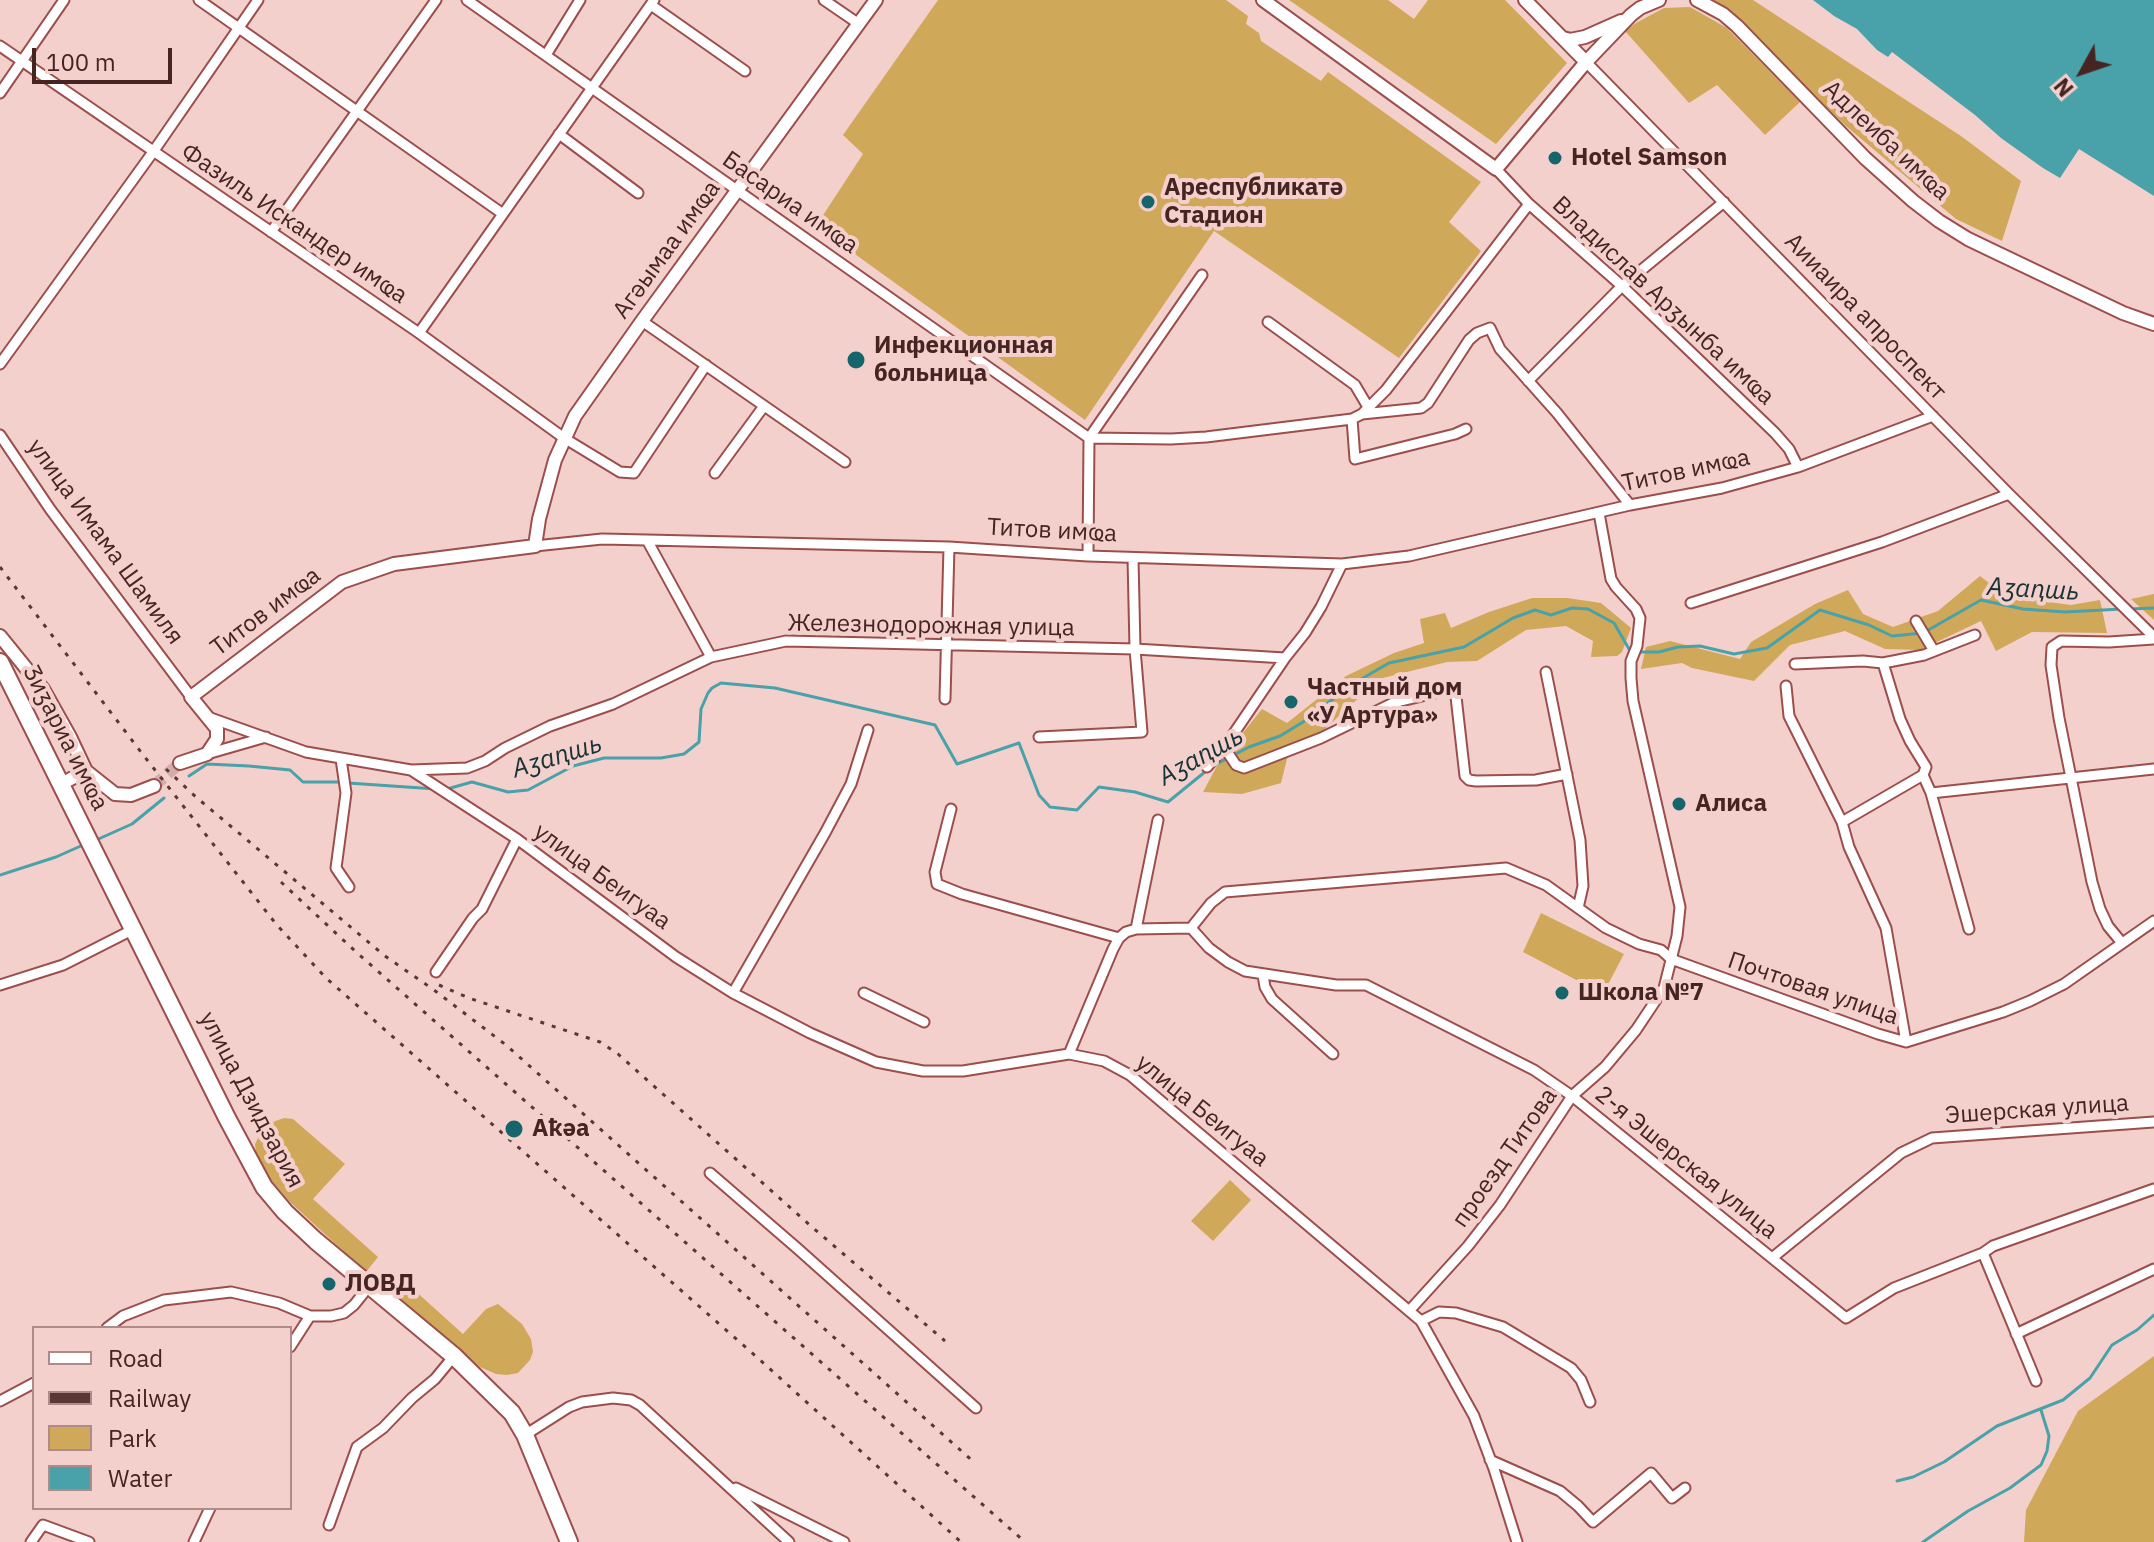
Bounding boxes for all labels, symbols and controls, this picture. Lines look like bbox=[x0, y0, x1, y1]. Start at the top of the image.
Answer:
scale bar bbox=[36, 32, 176, 82]
north arrow bbox=[2042, 32, 2122, 112]
text: 100 m bbox=[46, 46, 116, 78]
text: N bbox=[2047, 72, 2079, 103]
street label: Адлеиба имҩа bbox=[1817, 75, 1955, 207]
street label: Фазиль Искандер имҩа bbox=[175, 138, 413, 310]
place label: Hotel Samson bbox=[1571, 144, 1727, 172]
street label: Басариа имҩа bbox=[717, 146, 863, 260]
marker: Hotel Samson bbox=[1546, 149, 1564, 167]
place label: Ареспубликатә Стадион bbox=[1164, 174, 1343, 230]
street label: Агәымаа имҩа bbox=[607, 175, 727, 325]
street label: Владислав Арӡынба имҩа bbox=[1546, 191, 1780, 411]
marker: Ареспубликатә Стадион bbox=[1139, 193, 1157, 211]
street label: Аииаира апроспект bbox=[1778, 228, 1952, 406]
place label: Инфекционная больница bbox=[874, 332, 1054, 388]
marker: Инфекционная больница bbox=[845, 349, 867, 371]
street label: улица Имама Шамиля bbox=[21, 434, 189, 650]
street label: Титов имҩа bbox=[1619, 443, 1753, 499]
street label: Титов имҩа bbox=[986, 513, 1118, 549]
street label: Титов имҩа bbox=[205, 561, 327, 663]
water label: Аӡаԥшь bbox=[1986, 572, 2080, 608]
street label: Железнодорожная улица bbox=[787, 609, 1075, 643]
street label: Ӡиӡариа имҩа bbox=[16, 660, 114, 816]
place label: Частный дом «У Артура» bbox=[1307, 674, 1462, 730]
marker: Частный дом «У Артура» bbox=[1282, 693, 1300, 711]
water label: Аӡаԥшь bbox=[1153, 721, 1249, 793]
water label: Аӡаԥшь bbox=[508, 729, 606, 785]
place label: Алиса bbox=[1695, 790, 1767, 818]
marker: Алиса bbox=[1670, 795, 1688, 813]
street label: улица Беигуаа bbox=[528, 818, 676, 936]
street label: Почтовая улица bbox=[1724, 946, 1902, 1032]
place label: Школа №7 bbox=[1578, 979, 1704, 1007]
marker: Школа №7 bbox=[1553, 984, 1571, 1002]
street label: улица Дзидзария bbox=[192, 1007, 310, 1193]
street label: улица Беигуаа bbox=[1130, 1049, 1274, 1173]
street label: 2-я Эшерская улица bbox=[1589, 1080, 1783, 1246]
street label: проезд Титова bbox=[1446, 1083, 1564, 1233]
street label: Эшерская улица bbox=[1944, 1089, 2130, 1131]
place label: Аҟəа bbox=[532, 1115, 590, 1143]
marker: Аҟəа bbox=[503, 1118, 525, 1140]
place label: ЛОВД bbox=[345, 1270, 415, 1298]
marker: ЛОВД bbox=[320, 1275, 338, 1293]
legend bbox=[32, 1326, 292, 1510]
text: Road bbox=[108, 1342, 163, 1374]
text: Railway bbox=[108, 1382, 191, 1414]
text: Park bbox=[108, 1422, 157, 1454]
text: Water bbox=[108, 1462, 172, 1494]

